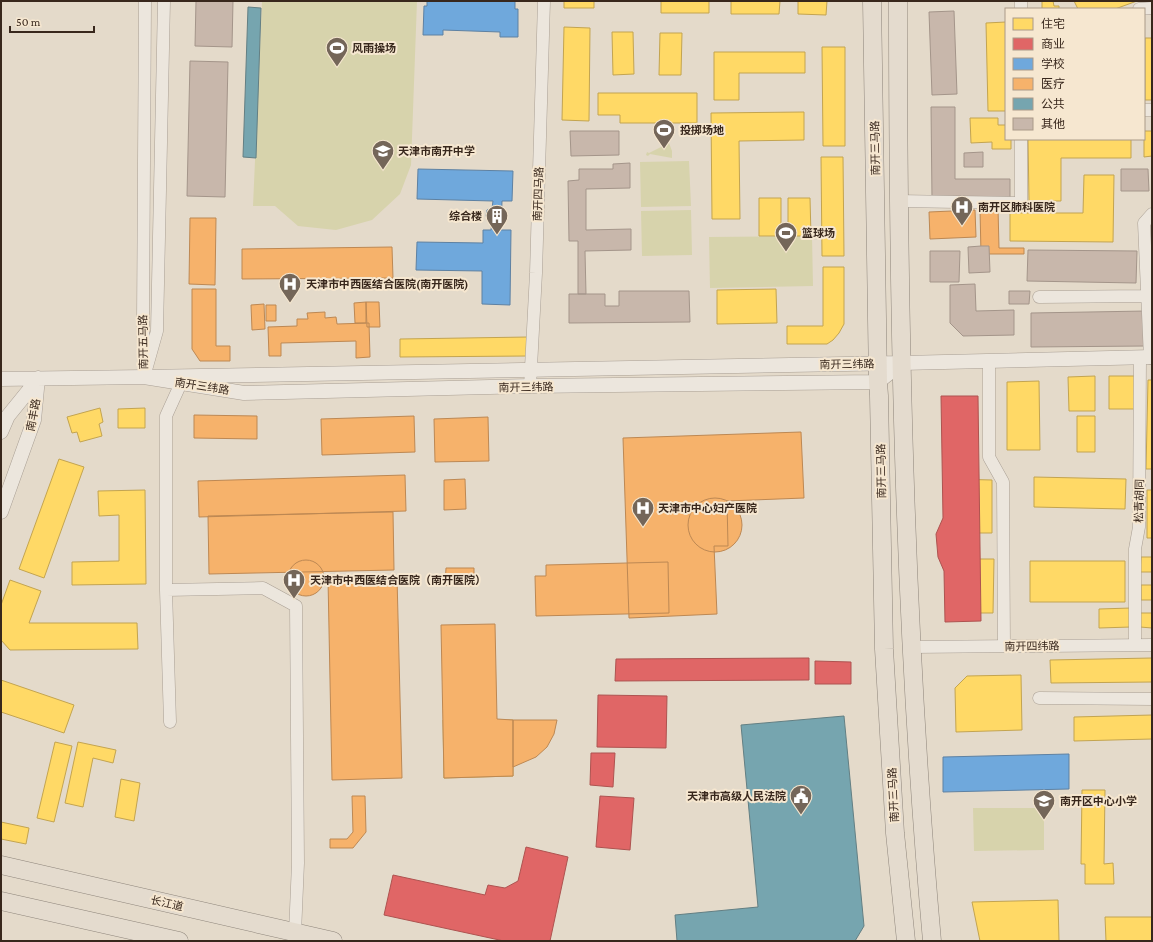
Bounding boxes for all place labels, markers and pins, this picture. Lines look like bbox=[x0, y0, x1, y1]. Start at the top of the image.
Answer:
sports icon: 风雨操场 bbox=[324, 35, 350, 68]
place label: 风雨操场 bbox=[352, 42, 396, 54]
sports icon: 投掷场地 bbox=[651, 117, 677, 150]
place label: 投掷场地 bbox=[680, 124, 724, 136]
school or university icon: 天津市南开中学 bbox=[370, 138, 396, 171]
place label: 天津市南开中学 bbox=[398, 145, 475, 157]
hospital icon: 南开区肺科医院 bbox=[949, 194, 975, 227]
place label: 南开区肺科医院 bbox=[978, 201, 1055, 213]
building icon: 综合楼 bbox=[484, 203, 510, 236]
place label: 综合楼 bbox=[449, 210, 482, 222]
sports icon: 篮球场 bbox=[773, 220, 799, 253]
place label: 篮球场 bbox=[802, 227, 835, 239]
hospital icon: 天津市中西医结合医院(南开医院) bbox=[277, 271, 303, 304]
place label: 天津市中西医结合医院(南开医院) bbox=[306, 278, 468, 291]
hospital icon: 天津市中心妇产医院 bbox=[630, 495, 656, 528]
place label: 天津市中心妇产医院 bbox=[658, 502, 757, 514]
hospital icon: 天津市中西医结合医院（南开医院） bbox=[281, 567, 307, 600]
place label: 天津市中西医结合医院（南开医院） bbox=[310, 574, 486, 586]
public building icon: 天津市高级人民法院 bbox=[788, 783, 814, 816]
school or university icon: 南开区中心小学 bbox=[1031, 788, 1057, 821]
place label: 天津市高级人民法院 bbox=[687, 790, 786, 802]
place label: 南开区中心小学 bbox=[1060, 795, 1137, 807]

